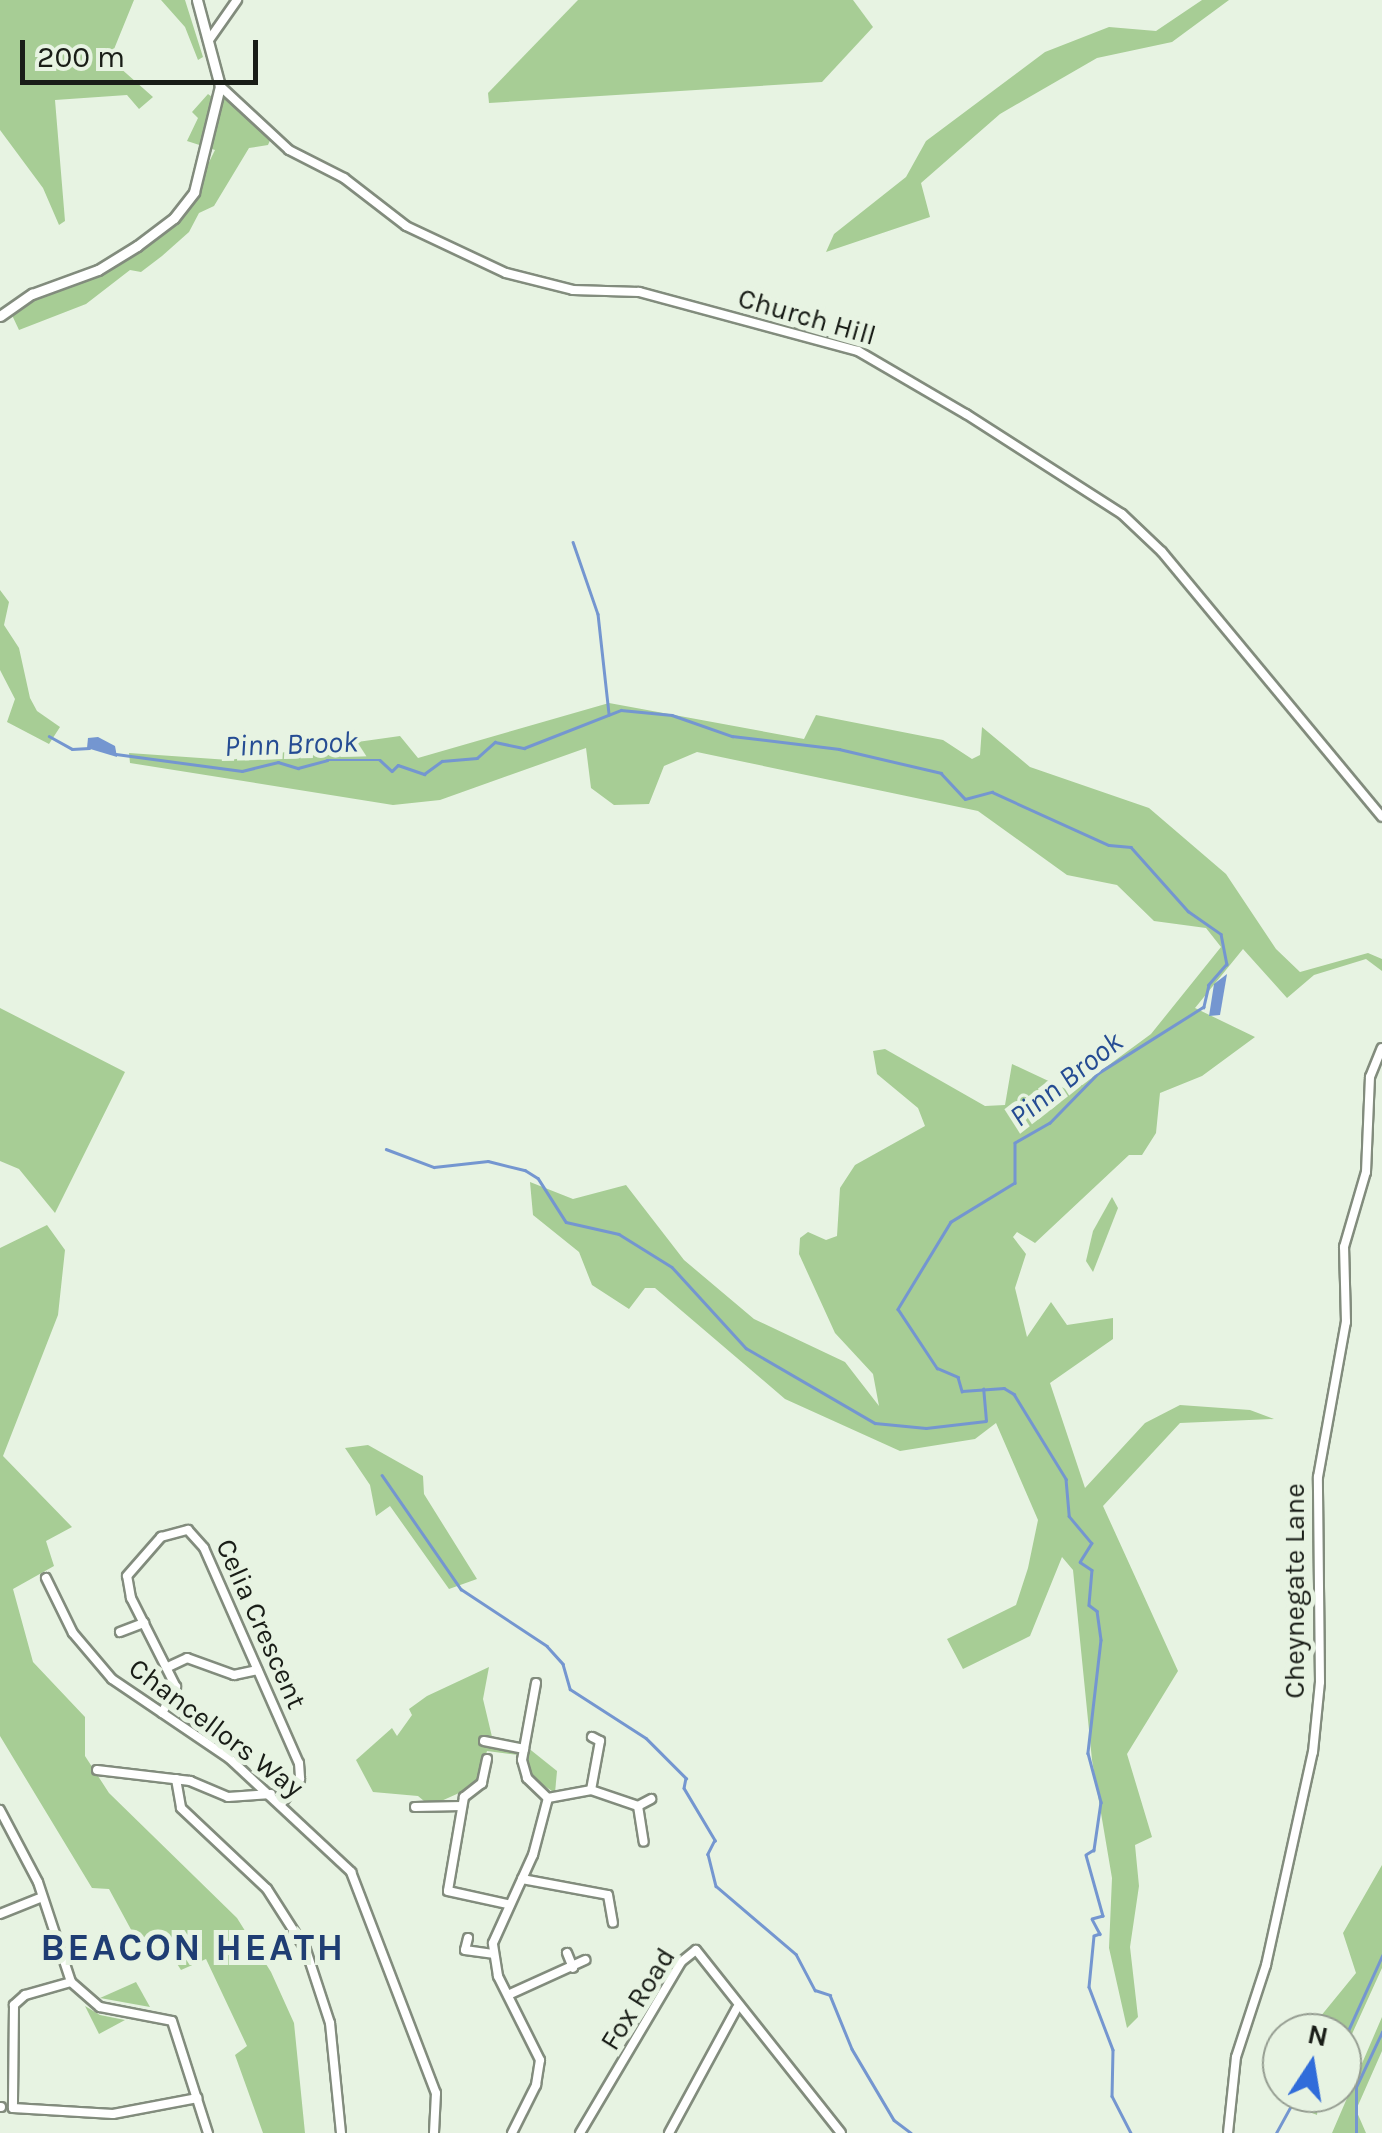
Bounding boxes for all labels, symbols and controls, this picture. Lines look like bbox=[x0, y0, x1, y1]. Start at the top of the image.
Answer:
scale bar bbox=[25, 20, 262, 82]
text: 200 m bbox=[37, 39, 125, 75]
street label: Church Hill bbox=[734, 281, 880, 353]
water label: Pinn Brook bbox=[223, 724, 359, 764]
water label: Pinn Brook bbox=[1002, 1024, 1130, 1134]
street label: Cheynegate Lane bbox=[1278, 1483, 1312, 1699]
street label: Celia Crescent bbox=[209, 1534, 313, 1714]
street label: Chancellors Way bbox=[122, 1651, 310, 1805]
district label: BEACON HEATH bbox=[40, 1925, 346, 1971]
street label: Fox Road bbox=[593, 1941, 683, 2057]
north arrow bbox=[1262, 2013, 1362, 2113]
text: N bbox=[1305, 2017, 1331, 2053]

